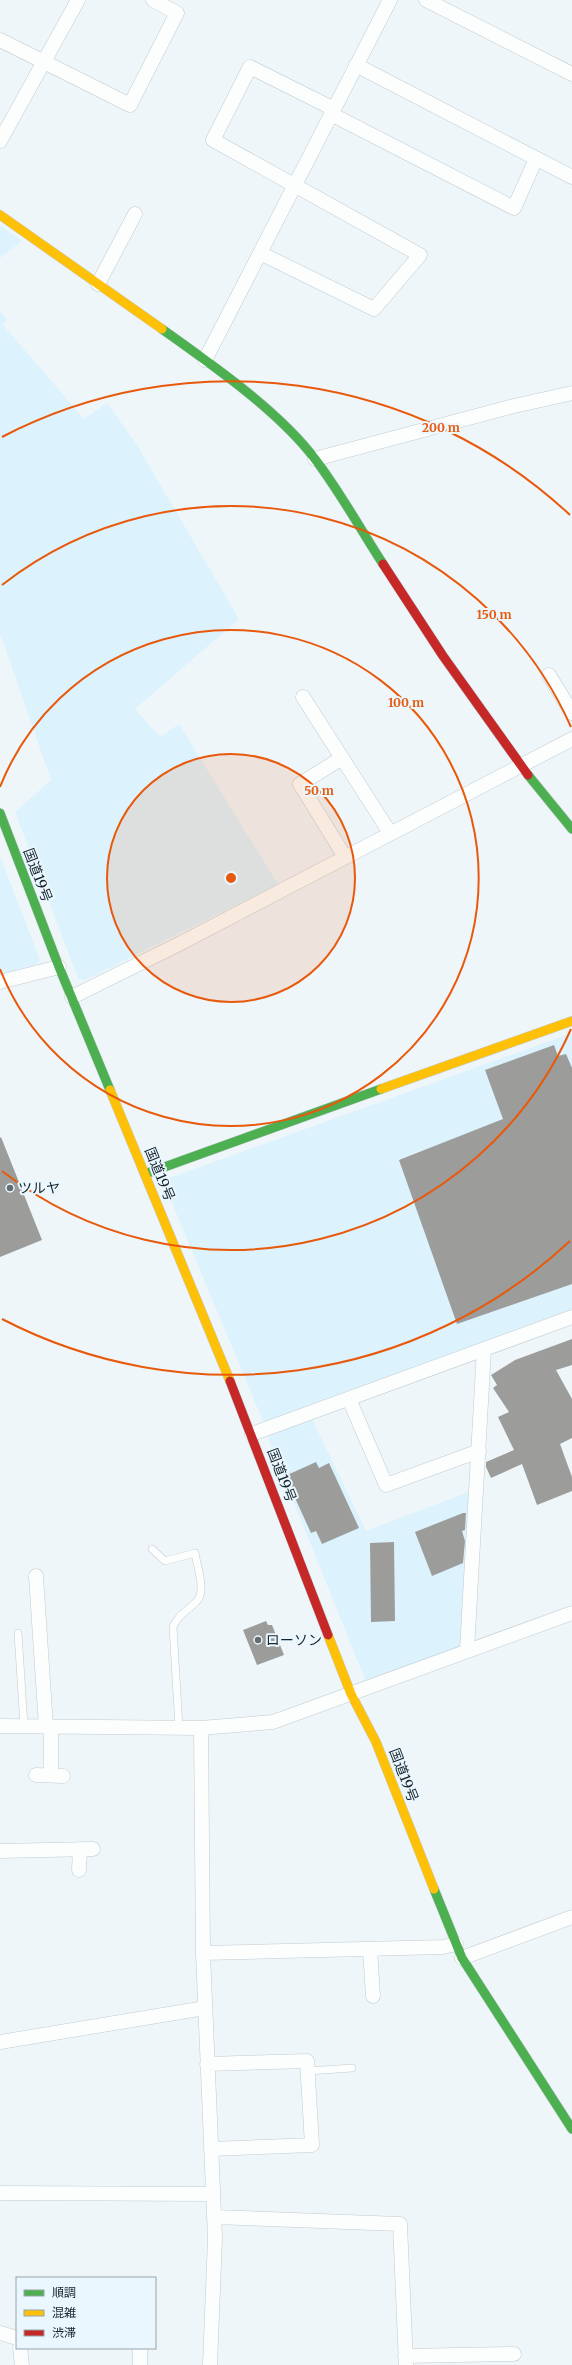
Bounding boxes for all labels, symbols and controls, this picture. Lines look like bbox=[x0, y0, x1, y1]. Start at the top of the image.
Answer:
text: 200 m bbox=[422, 420, 460, 435]
text: 150 m bbox=[477, 607, 512, 622]
text: 100 m bbox=[388, 695, 424, 710]
text: 50 m bbox=[304, 783, 334, 798]
street label: 国道19号 bbox=[20, 846, 56, 904]
centre of rings bbox=[224, 871, 238, 885]
street label: 国道19号 bbox=[141, 1145, 179, 1203]
place label: ツルヤ bbox=[18, 1179, 60, 1197]
marker: ツルヤ bbox=[5, 1183, 15, 1193]
street label: 国道19号 bbox=[264, 1446, 300, 1504]
place label: ローソン bbox=[266, 1631, 322, 1649]
marker: ローソン bbox=[253, 1635, 263, 1645]
street label: 国道19号 bbox=[386, 1746, 422, 1804]
legend bbox=[16, 2277, 156, 2349]
text: 順調 bbox=[52, 2285, 76, 2300]
text: 混雑 bbox=[52, 2305, 76, 2320]
text: 渋滞 bbox=[52, 2325, 76, 2340]

